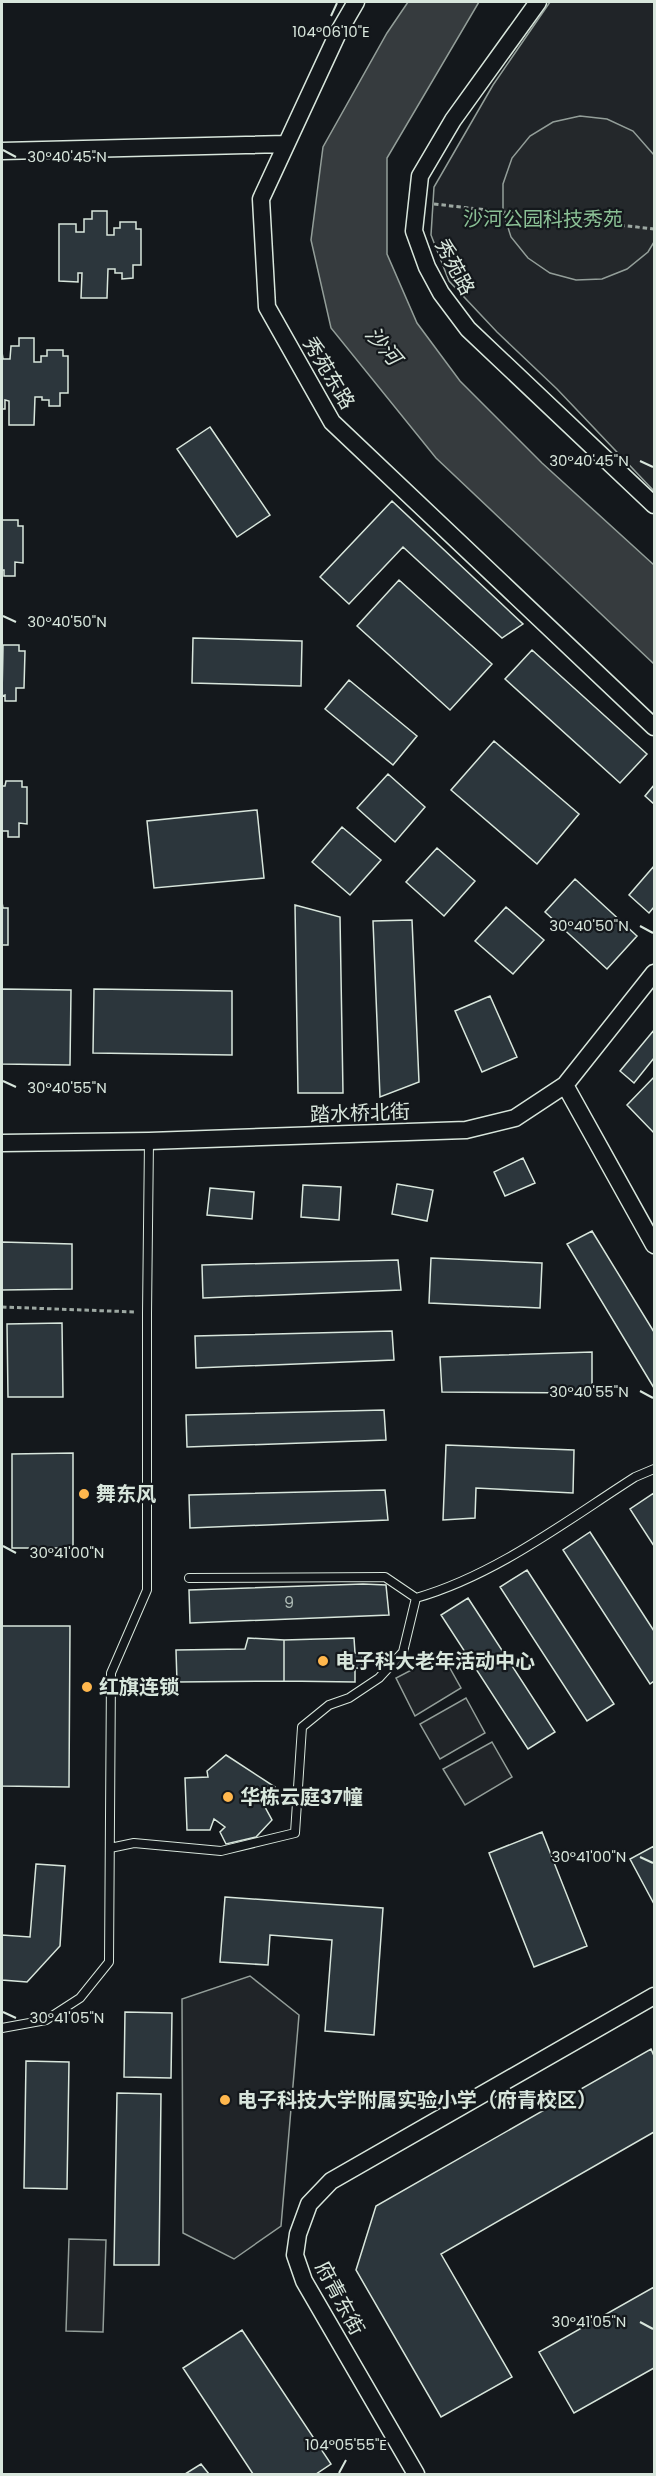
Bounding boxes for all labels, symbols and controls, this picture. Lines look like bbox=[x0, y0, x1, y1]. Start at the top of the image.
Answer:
text: 104°06'10"E bbox=[292, 21, 370, 42]
text: 30°40'45"N bbox=[27, 146, 107, 167]
park label: 沙河公园科技秀苑 bbox=[463, 205, 623, 233]
street label: 秀苑路 bbox=[429, 234, 481, 300]
water label: 沙河 bbox=[359, 320, 411, 374]
street label: 秀苑东路 bbox=[296, 332, 362, 414]
text: 30°40'45"N bbox=[549, 450, 629, 471]
text: 30°40'50"N bbox=[27, 611, 107, 632]
text: 30°40'50"N bbox=[549, 915, 629, 936]
text: 30°40'55"N bbox=[27, 1077, 107, 1098]
street label: 踏水桥北街 bbox=[310, 1097, 410, 1129]
text: 30°40'55"N bbox=[549, 1381, 629, 1402]
place label: 舞东风 bbox=[96, 1480, 156, 1508]
marker: 舞东风 bbox=[77, 1487, 91, 1501]
text: 30°41'00"N bbox=[30, 1542, 104, 1563]
house number: 9 bbox=[284, 1591, 294, 1614]
place label: 电子科大老年活动中心 bbox=[335, 1647, 535, 1675]
marker: 电子科大老年活动中心 bbox=[316, 1654, 330, 1668]
place label: 红旗连锁 bbox=[99, 1673, 180, 1701]
marker: 红旗连锁 bbox=[80, 1680, 94, 1694]
place label: 华栋云庭37幢 bbox=[240, 1783, 363, 1811]
marker: 华栋云庭37幢 bbox=[221, 1790, 235, 1804]
text: 30°41'00"N bbox=[552, 1846, 626, 1867]
text: 30°41'05"N bbox=[30, 2007, 104, 2028]
place label: 电子科技大学附属实验小学（府青校区） bbox=[237, 2086, 597, 2114]
marker: 电子科技大学附属实验小学（府青校区） bbox=[218, 2093, 232, 2107]
street label: 府青东街 bbox=[309, 2256, 371, 2340]
text: 30°41'05"N bbox=[552, 2311, 626, 2332]
text: 104°05'55"E bbox=[305, 2434, 387, 2455]

